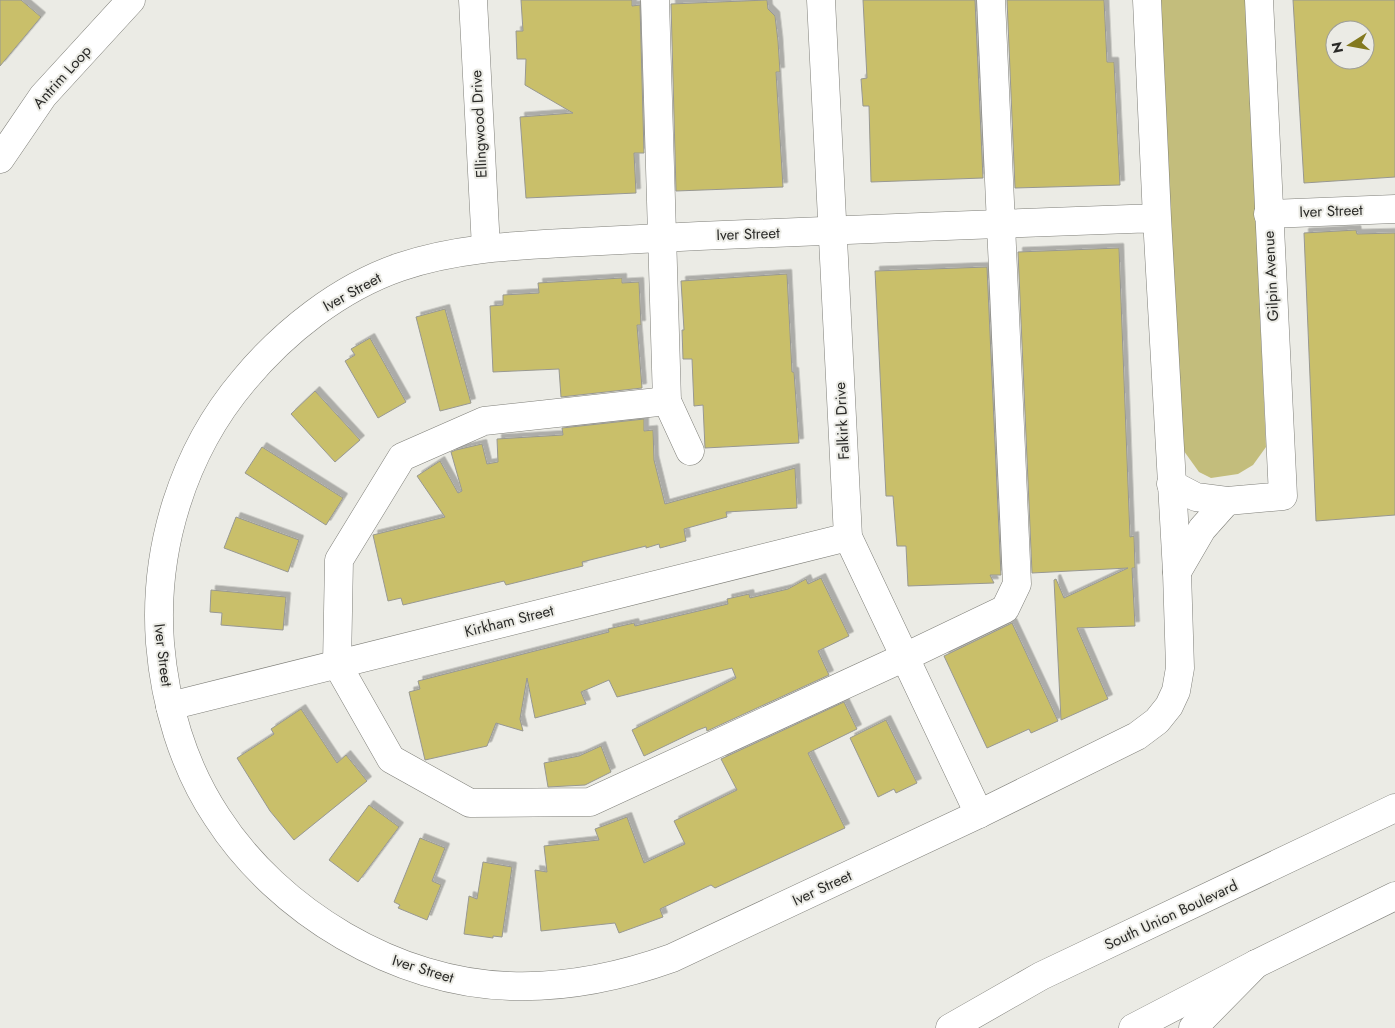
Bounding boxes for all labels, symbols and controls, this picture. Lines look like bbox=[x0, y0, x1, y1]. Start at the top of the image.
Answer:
north arrow bbox=[1325, 20, 1375, 70]
street label: Antrim Loop bbox=[28, 40, 97, 113]
text: N bbox=[1326, 40, 1348, 55]
street label: Ellingwood Drive bbox=[465, 69, 493, 179]
street label: Iver Street bbox=[1299, 199, 1363, 223]
street label: Iver Street bbox=[716, 222, 780, 246]
street label: Gilpin Avenue bbox=[1258, 230, 1284, 322]
street label: Iver Street bbox=[319, 267, 385, 317]
street label: Falkirk Drive bbox=[829, 381, 855, 460]
street label: Kirkham Street bbox=[462, 599, 556, 643]
street label: Iver Street bbox=[148, 622, 178, 688]
street label: Iver Street bbox=[789, 865, 856, 911]
street label: South Union Boulevard bbox=[1101, 874, 1241, 956]
street label: Iver Street bbox=[390, 949, 457, 989]

